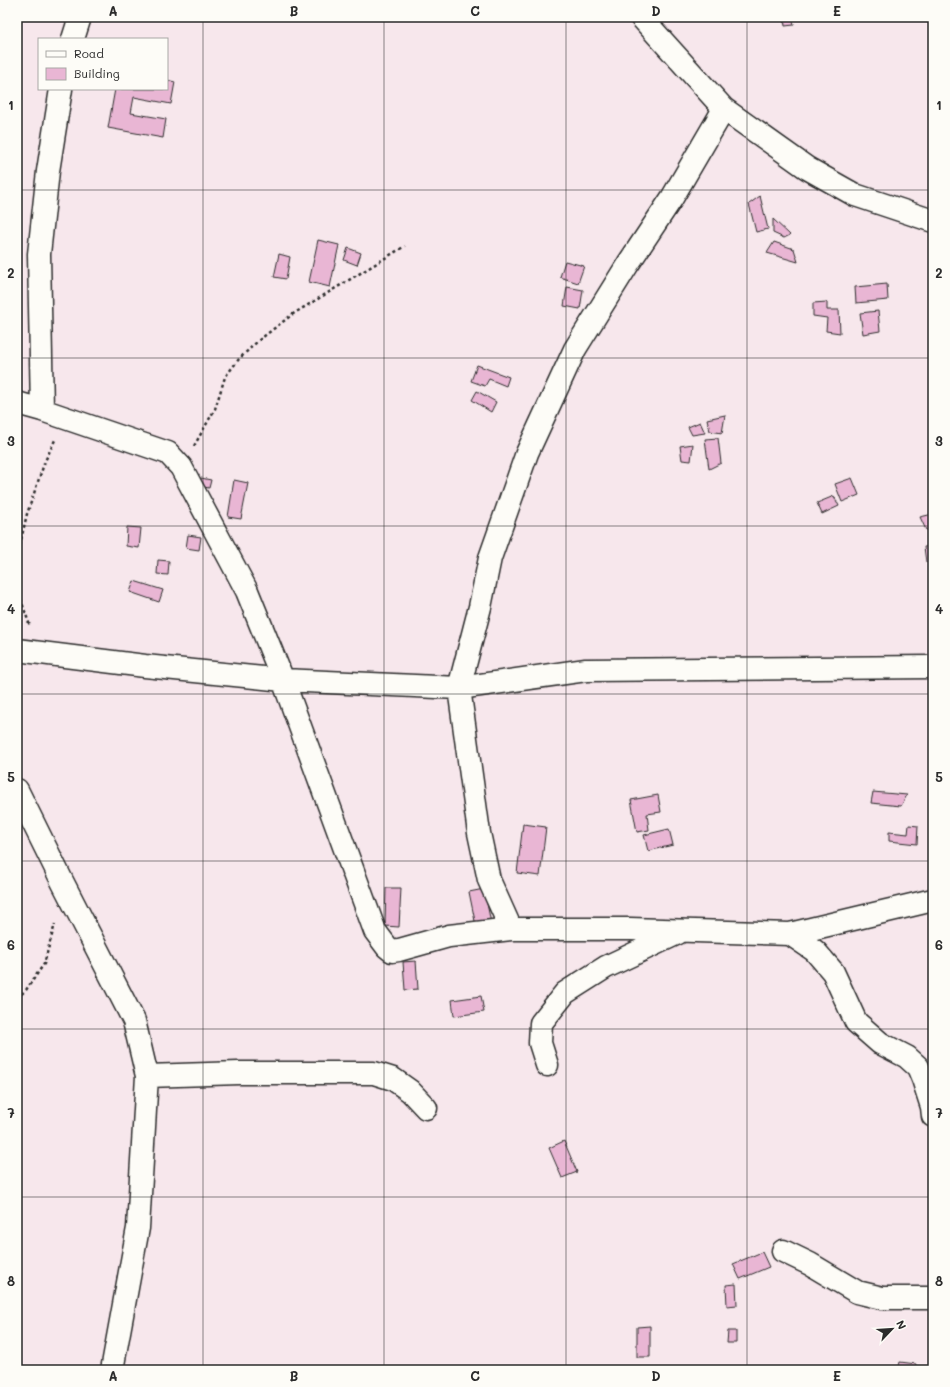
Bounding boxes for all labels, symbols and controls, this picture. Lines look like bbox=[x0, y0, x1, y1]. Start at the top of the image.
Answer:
text: A bbox=[108, 2, 118, 19]
text: B bbox=[290, 2, 299, 19]
text: C bbox=[470, 2, 480, 19]
text: D bbox=[651, 2, 661, 19]
text: E bbox=[833, 2, 841, 19]
legend bbox=[38, 38, 168, 90]
text: Road bbox=[74, 45, 104, 61]
text: Building bbox=[74, 65, 120, 81]
text: 1 bbox=[8, 96, 14, 113]
text: 1 bbox=[936, 96, 942, 113]
text: 2 bbox=[7, 264, 15, 281]
text: 2 bbox=[935, 264, 943, 281]
text: 3 bbox=[7, 432, 15, 449]
text: 3 bbox=[935, 432, 943, 449]
text: 4 bbox=[7, 600, 15, 617]
text: 4 bbox=[935, 600, 943, 617]
text: 5 bbox=[7, 768, 15, 785]
text: 5 bbox=[935, 768, 943, 785]
text: 6 bbox=[7, 936, 15, 953]
text: 6 bbox=[935, 936, 943, 953]
text: 7 bbox=[7, 1104, 15, 1121]
text: 7 bbox=[935, 1104, 943, 1121]
text: 8 bbox=[7, 1272, 15, 1289]
text: 8 bbox=[935, 1272, 943, 1289]
north arrow bbox=[872, 1309, 912, 1349]
text: N bbox=[893, 1318, 910, 1332]
text: A bbox=[108, 1367, 118, 1384]
text: B bbox=[290, 1367, 299, 1384]
text: C bbox=[470, 1367, 480, 1384]
text: D bbox=[651, 1367, 661, 1384]
text: E bbox=[833, 1367, 841, 1384]

